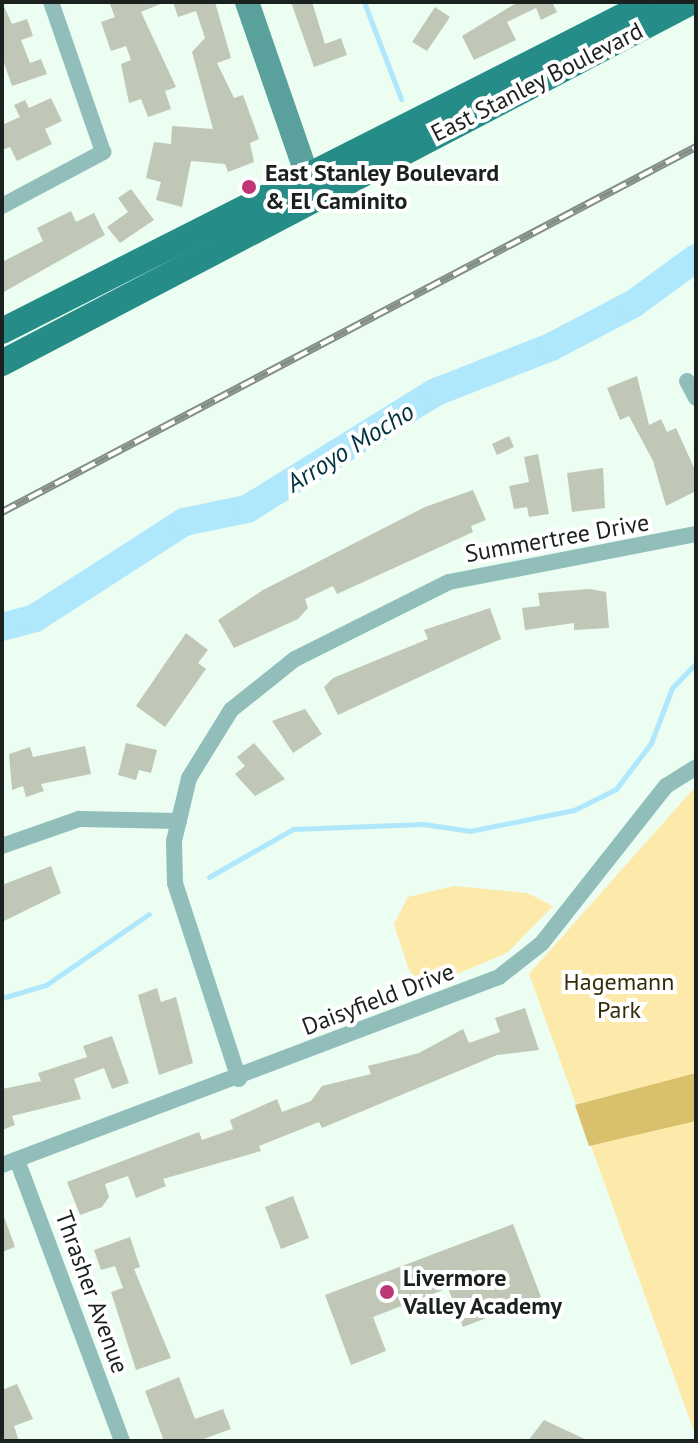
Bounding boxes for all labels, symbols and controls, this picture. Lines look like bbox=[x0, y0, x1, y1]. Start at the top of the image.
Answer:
street label: East Stanley Boulevard bbox=[426, 16, 648, 148]
place label: East Stanley Boulevard & El Caminito bbox=[265, 159, 500, 215]
marker: East Stanley Boulevard & El Caminito bbox=[240, 178, 258, 196]
water label: Arroyo Mocho bbox=[280, 395, 420, 499]
street label: Summertree Drive bbox=[463, 508, 651, 568]
street label: Daisyfield Drive bbox=[298, 957, 458, 1041]
park label: Hagemann Park bbox=[564, 968, 674, 1024]
street label: Thrasher Avenue bbox=[49, 1207, 135, 1377]
place label: Livermore Valley Academy bbox=[403, 1264, 564, 1320]
marker: Livermore Valley Academy bbox=[378, 1283, 396, 1301]

